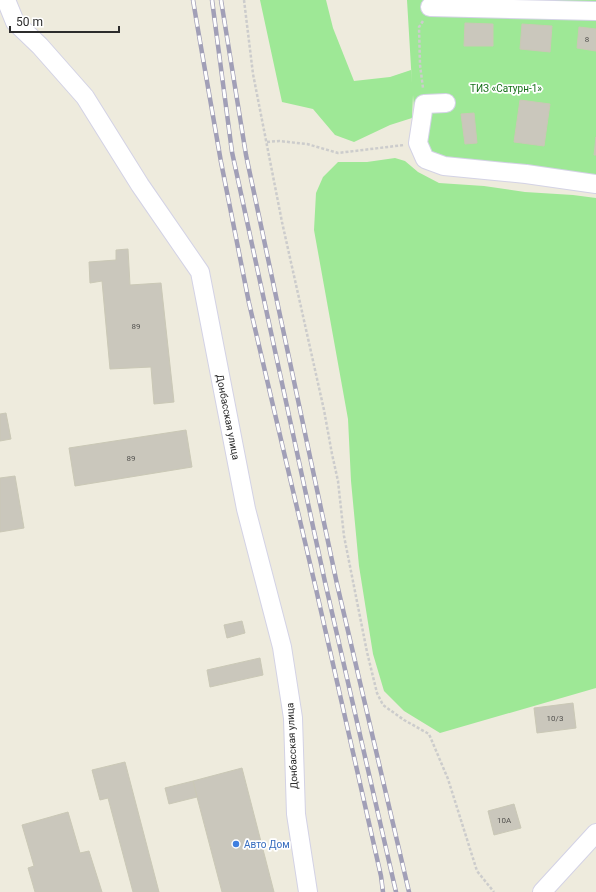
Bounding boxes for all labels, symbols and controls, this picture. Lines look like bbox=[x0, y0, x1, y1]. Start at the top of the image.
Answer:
scale bar bbox=[10, 8, 119, 34]
text: 50 m bbox=[16, 15, 43, 29]
house number: 8 bbox=[585, 35, 590, 44]
park label: ТИЗ «Сатурн-1» bbox=[470, 83, 542, 94]
house number: 89 bbox=[132, 322, 141, 331]
street label: Донбасская улица bbox=[214, 373, 242, 461]
house number: 89 bbox=[127, 454, 136, 463]
street label: Донбасская улица bbox=[284, 702, 300, 790]
house number: 10/3 bbox=[547, 714, 563, 723]
house number: 10А bbox=[497, 816, 512, 825]
marker: Авто Дом bbox=[231, 839, 241, 849]
place label: Авто Дом bbox=[244, 839, 290, 850]

